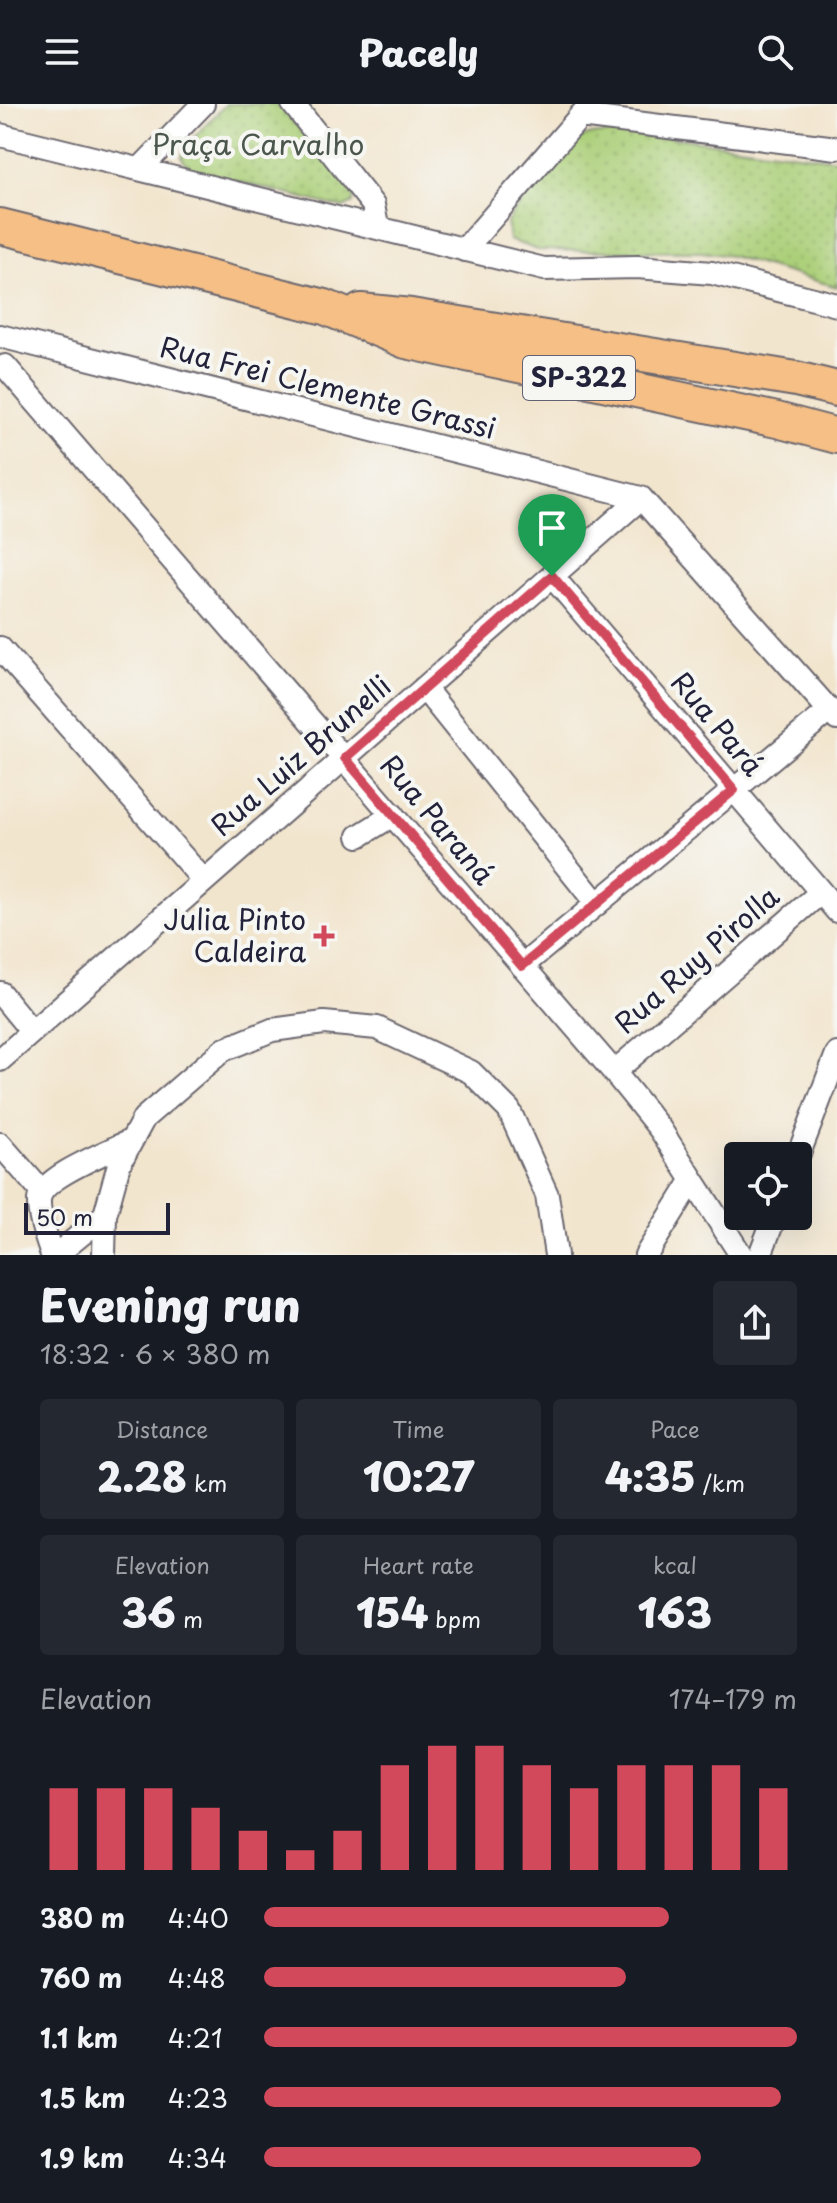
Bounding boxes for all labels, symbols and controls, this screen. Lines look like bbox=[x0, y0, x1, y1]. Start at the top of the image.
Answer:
text: Pacely bbox=[359, 25, 478, 79]
icon: menu bbox=[40, 30, 84, 74]
icon: search bbox=[753, 30, 797, 74]
park label: Praça Carvalho bbox=[152, 122, 364, 165]
street label: Rua Frei Clemente Grassi bbox=[156, 324, 501, 449]
road number: SP-322 bbox=[523, 356, 635, 400]
pin bbox=[518, 494, 586, 576]
icon: arrive bbox=[530, 506, 574, 550]
street label: Rua Pará bbox=[662, 661, 775, 785]
street label: Rua Luiz Brunelli bbox=[200, 664, 400, 845]
street label: Rua Paraná bbox=[371, 745, 506, 894]
street label: Rua Ruy Pirolla bbox=[604, 875, 788, 1043]
place label: Julia Pinto Caldeira bbox=[163, 897, 306, 972]
marker: Julia Pinto Caldeira bbox=[313, 925, 335, 947]
map controls bbox=[724, 1142, 812, 1230]
button: locate bbox=[724, 1142, 812, 1230]
scale bar bbox=[24, 1199, 170, 1235]
text: 50 m bbox=[36, 1200, 93, 1233]
text: Evening run bbox=[40, 1271, 301, 1337]
button: share bbox=[713, 1281, 797, 1365]
text: 18:32 · 6 × 380 m bbox=[40, 1334, 270, 1373]
text: Distance bbox=[116, 1412, 208, 1445]
text: Time bbox=[392, 1412, 444, 1445]
text: Pace bbox=[650, 1412, 700, 1445]
text: 2.28 bbox=[97, 1445, 187, 1506]
text: 10:27 bbox=[363, 1445, 474, 1506]
text: 4:35 bbox=[605, 1445, 696, 1506]
text: km bbox=[187, 1466, 227, 1499]
text: /km bbox=[696, 1466, 745, 1499]
text: Elevation bbox=[115, 1548, 210, 1581]
text: Heart rate bbox=[363, 1548, 474, 1581]
text: kcal bbox=[653, 1548, 697, 1581]
text: 36 bbox=[121, 1581, 176, 1642]
text: 154 bbox=[356, 1581, 428, 1642]
text: 163 bbox=[638, 1581, 712, 1642]
text: m bbox=[176, 1602, 203, 1635]
text: bpm bbox=[428, 1602, 481, 1635]
text: Elevation bbox=[40, 1679, 152, 1718]
text: 174–179 m bbox=[669, 1679, 797, 1718]
text: 380 m bbox=[40, 1898, 125, 1937]
text: 4:40 bbox=[168, 1898, 229, 1937]
text: 760 m bbox=[40, 1958, 122, 1997]
text: 4:48 bbox=[168, 1958, 226, 1997]
text: 1.1 km bbox=[40, 2018, 118, 2057]
text: 4:21 bbox=[168, 2018, 223, 2057]
text: 1.5 km bbox=[40, 2078, 126, 2117]
text: 4:23 bbox=[168, 2078, 228, 2117]
text: 1.9 km bbox=[40, 2138, 124, 2177]
text: 4:34 bbox=[168, 2138, 227, 2177]

